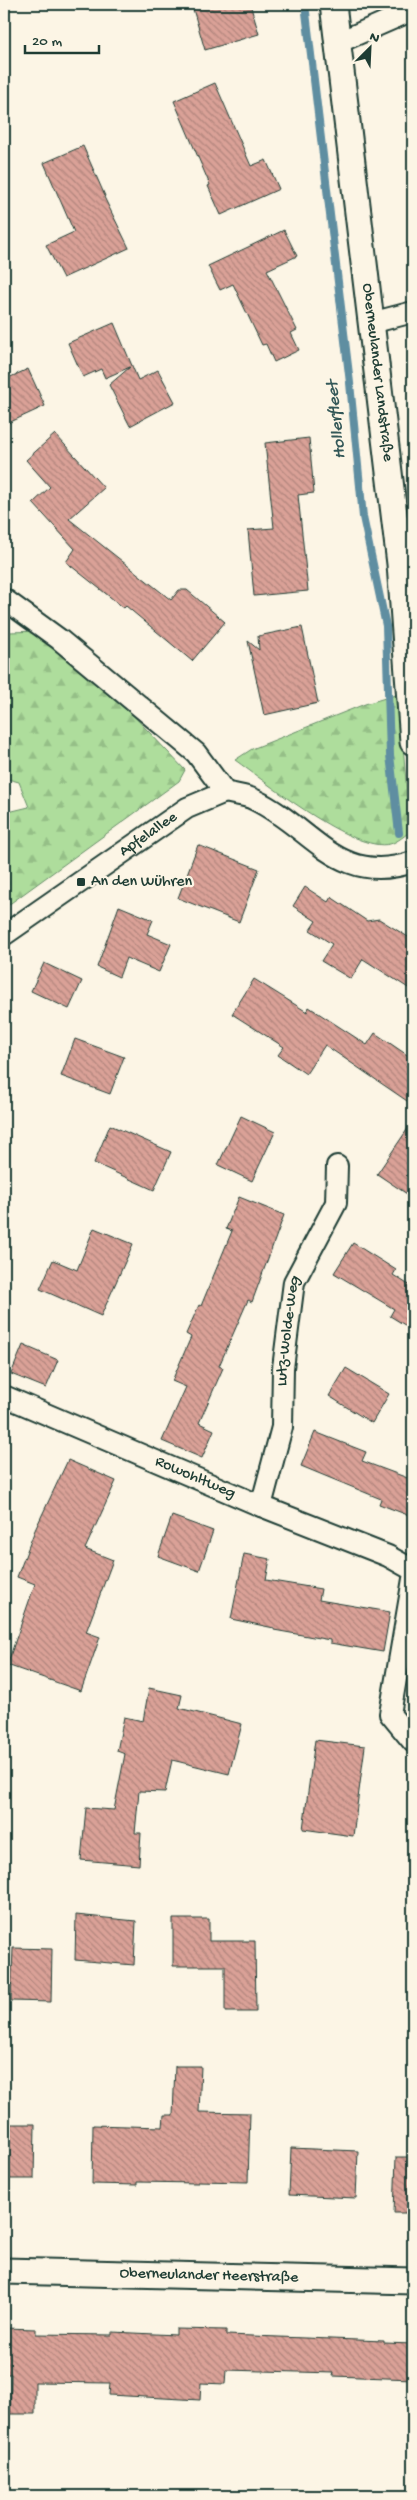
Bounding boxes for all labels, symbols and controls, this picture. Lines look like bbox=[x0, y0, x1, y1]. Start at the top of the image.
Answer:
scale bar bbox=[25, 22, 99, 54]
north arrow bbox=[344, 22, 394, 72]
text: N bbox=[367, 29, 382, 48]
text: 20 m bbox=[32, 33, 62, 51]
street label: Oberneulander Landstraße bbox=[357, 282, 397, 463]
water label: Hollerfleet bbox=[322, 376, 352, 460]
street label: Apfelallee bbox=[116, 807, 182, 861]
place label: An den Wühren bbox=[91, 873, 192, 892]
marker: An den Wühren bbox=[75, 876, 87, 888]
street label: Lutz-Wolde-Weg bbox=[273, 1272, 305, 1386]
street label: Rowohltweg bbox=[152, 1452, 238, 1503]
street label: Oberneulander Heerstraße bbox=[119, 2264, 299, 2288]

